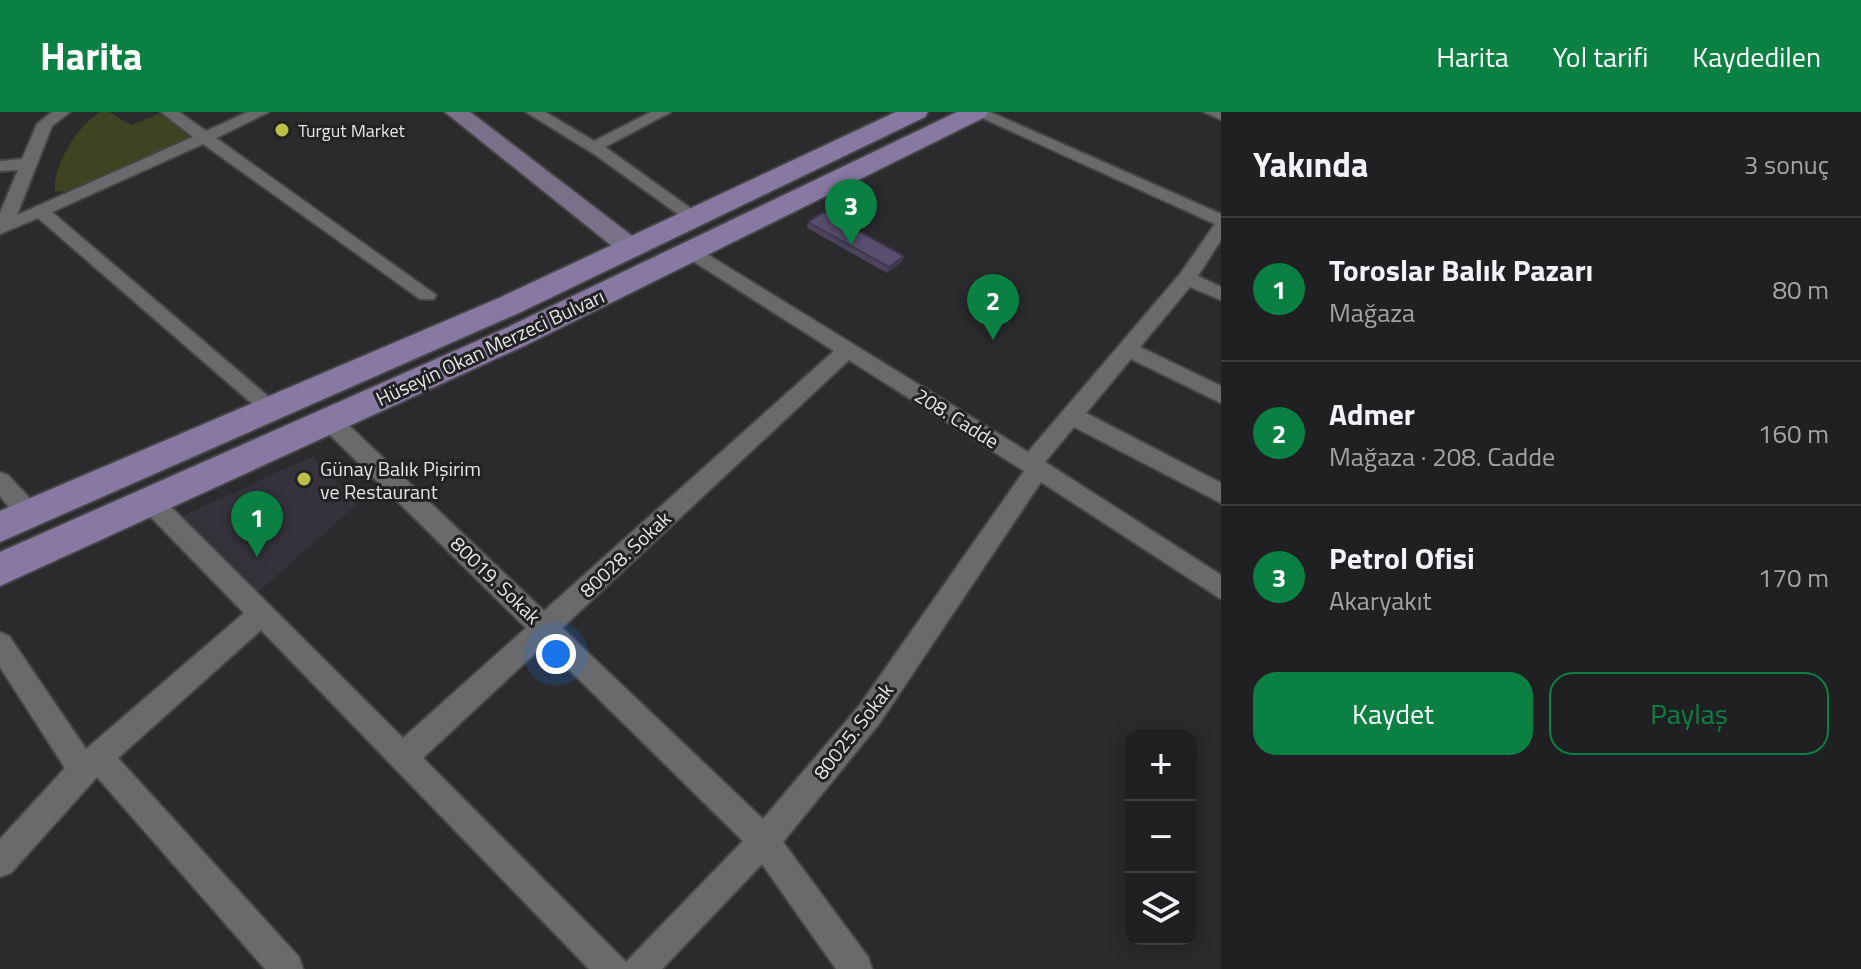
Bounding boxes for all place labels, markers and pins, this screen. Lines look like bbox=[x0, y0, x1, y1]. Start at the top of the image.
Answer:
place label: Turgut Market bbox=[298, 117, 405, 144]
marker: Turgut Market bbox=[273, 121, 291, 139]
pin: 3 bbox=[825, 179, 877, 245]
pin: 2 bbox=[967, 274, 1019, 340]
place label: Günay Balık Pişirim ve Restaurant bbox=[320, 453, 481, 507]
marker: Günay Balık Pişirim ve Restaurant bbox=[295, 470, 313, 488]
pin: 1 bbox=[231, 491, 283, 557]

